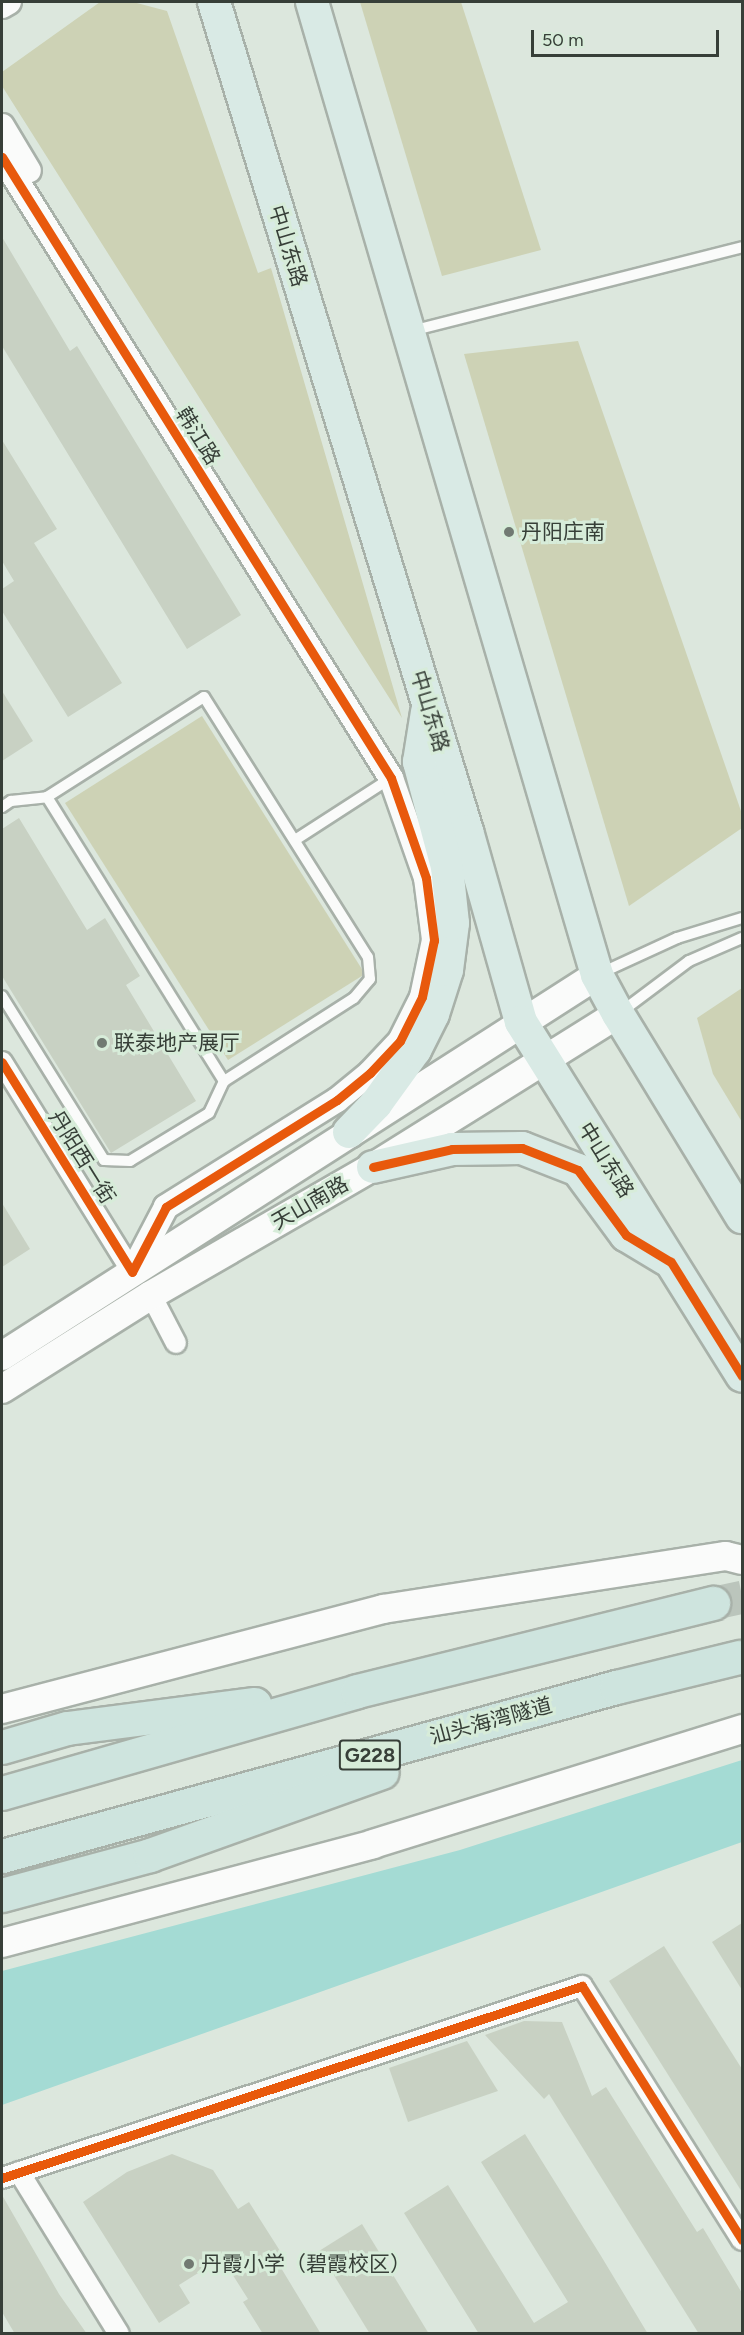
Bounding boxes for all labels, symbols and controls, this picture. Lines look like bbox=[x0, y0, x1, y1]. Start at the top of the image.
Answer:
scale bar bbox=[534, 18, 722, 56]
text: 50 m bbox=[542, 29, 584, 51]
street label: 中山东路 bbox=[264, 202, 312, 290]
street label: 韩江路 bbox=[171, 403, 225, 469]
place label: 丹阳庄南 bbox=[521, 519, 605, 545]
marker: 丹阳庄南 bbox=[502, 525, 516, 539]
street label: 中山东路 bbox=[406, 667, 454, 755]
place label: 联泰地产展厅 bbox=[114, 1030, 240, 1056]
marker: 联泰地产展厅 bbox=[95, 1036, 109, 1050]
street label: 丹阳西一街 bbox=[43, 1106, 121, 1208]
street label: 中山东路 bbox=[573, 1118, 639, 1202]
street label: 天山南路 bbox=[267, 1171, 353, 1235]
street label: 汕头海湾隧道 bbox=[427, 1693, 555, 1749]
road number: G228 bbox=[338, 1738, 401, 1772]
place label: 丹霞小学（碧霞校区） bbox=[201, 2251, 411, 2277]
marker: 丹霞小学（碧霞校区） bbox=[182, 2257, 196, 2271]

